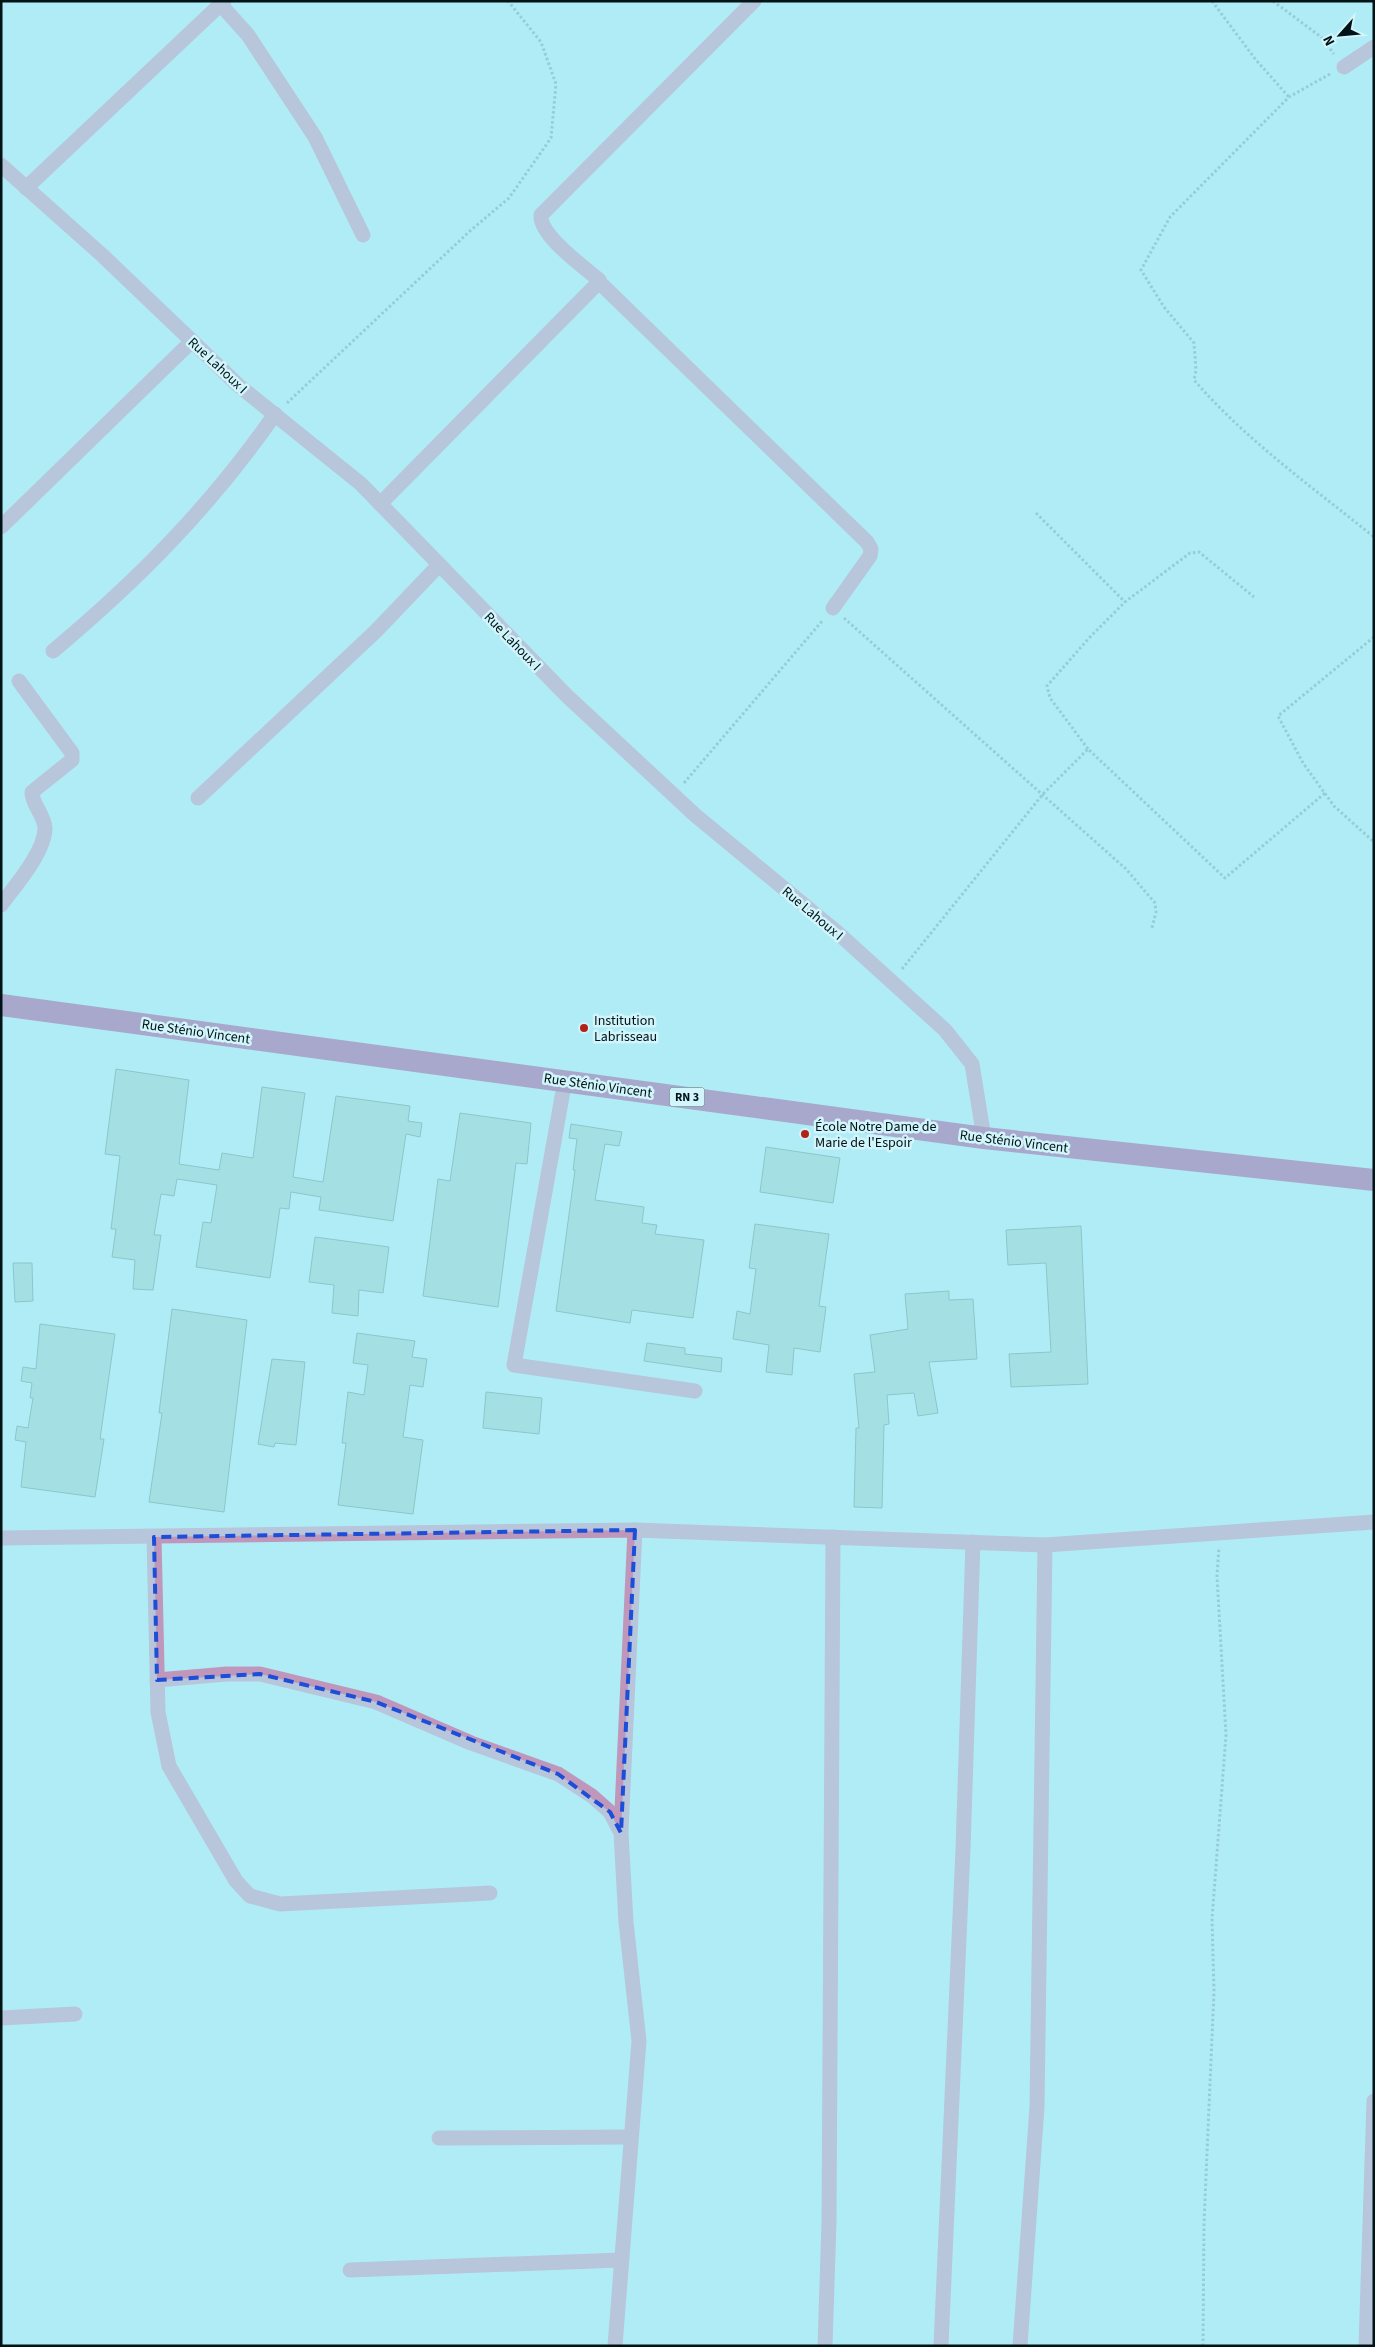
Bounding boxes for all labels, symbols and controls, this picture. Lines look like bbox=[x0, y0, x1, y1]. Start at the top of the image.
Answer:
north arrow bbox=[1315, 10, 1365, 60]
text: N bbox=[1318, 32, 1340, 49]
street label: Rue Lahoux I bbox=[183, 333, 251, 399]
street label: Rue Lahoux I bbox=[479, 608, 545, 676]
street label: Rue Lahoux I bbox=[777, 882, 847, 945]
place label: Institution Labrisseau bbox=[594, 1011, 657, 1047]
street label: Rue Sténio Vincent bbox=[140, 1014, 252, 1050]
marker: Institution Labrisseau bbox=[578, 1022, 590, 1034]
street label: Rue Sténio Vincent bbox=[542, 1068, 654, 1104]
road number: RN 3 bbox=[670, 1088, 704, 1106]
place label: École Notre Dame de Marie de l'Espoir bbox=[815, 1117, 937, 1153]
street label: Rue Sténio Vincent bbox=[958, 1125, 1070, 1159]
marker: École Notre Dame de Marie de l'Espoir bbox=[799, 1128, 811, 1140]

